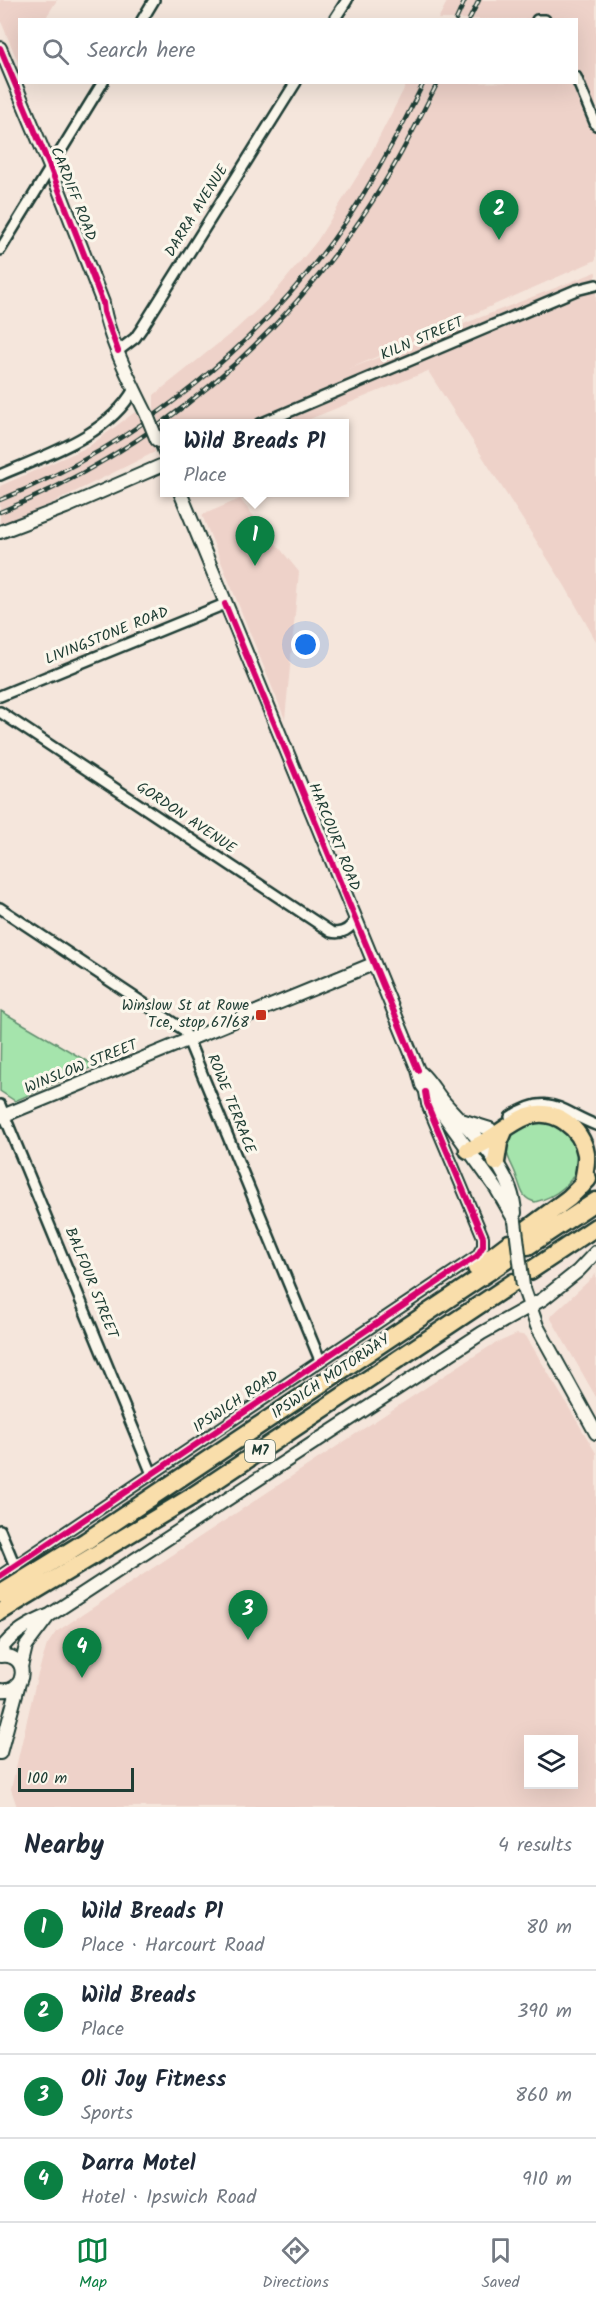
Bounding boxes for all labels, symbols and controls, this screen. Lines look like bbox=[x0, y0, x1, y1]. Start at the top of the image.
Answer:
search box bbox=[18, 18, 578, 84]
text: Search here bbox=[87, 34, 195, 69]
icon: search bbox=[39, 35, 72, 68]
street label: CARDIFF ROAD bbox=[43, 143, 103, 245]
street label: DARRA AVENUE bbox=[159, 159, 236, 262]
pin: 2 bbox=[480, 190, 518, 240]
street label: KILN STREET bbox=[377, 310, 469, 367]
popup bbox=[160, 419, 349, 497]
text: Wild Breads P1 bbox=[183, 425, 326, 460]
text: Place bbox=[183, 460, 226, 492]
pin: 1 bbox=[236, 516, 274, 566]
street label: LIVINGSTONE ROAD bbox=[41, 600, 173, 672]
your location bbox=[291, 630, 320, 659]
street label: GORDON AVENUE bbox=[131, 776, 242, 861]
street label: HARCOURT ROAD bbox=[301, 779, 367, 895]
place label: Winslow St at Rowe Tce, stop 67/68 bbox=[122, 994, 250, 1035]
marker: Winslow St at Rowe Tce, stop 67/68 bbox=[254, 1008, 268, 1022]
street label: WINSLOW STREET bbox=[21, 1033, 143, 1101]
street label: ROWE TERRACE bbox=[200, 1051, 262, 1159]
street label: BALFOUR STREET bbox=[58, 1224, 125, 1344]
street label: IPSWICH MOTORWAY bbox=[267, 1328, 396, 1426]
street label: IPSWICH ROAD bbox=[188, 1364, 284, 1440]
road number: M7 bbox=[245, 1440, 275, 1462]
pin: 3 bbox=[228, 1590, 268, 1640]
pin: 4 bbox=[62, 1628, 101, 1678]
map controls bbox=[524, 1735, 578, 1789]
button: layers bbox=[524, 1735, 578, 1789]
scale bar bbox=[18, 1765, 134, 1792]
text: 100 m bbox=[27, 1766, 67, 1791]
text: Nearby bbox=[24, 1825, 104, 1867]
text: 4 results bbox=[498, 1830, 572, 1862]
text: Wild Breads P1 bbox=[81, 1895, 223, 1930]
text: 1 bbox=[40, 1912, 47, 1944]
text: 80 m bbox=[526, 1912, 572, 1944]
text: Place · Harcourt Road bbox=[81, 1930, 264, 1962]
text: Wild Breads bbox=[81, 1979, 196, 2014]
text: 2 bbox=[38, 1996, 49, 2028]
text: 390 m bbox=[517, 1996, 572, 2028]
text: Place bbox=[81, 2014, 124, 2046]
text: Oli Joy Fitness bbox=[81, 2063, 226, 2098]
text: 3 bbox=[38, 2080, 49, 2112]
text: 860 m bbox=[515, 2080, 572, 2112]
text: Sports bbox=[81, 2098, 133, 2130]
text: Darra Motel bbox=[81, 2147, 196, 2182]
text: 4 bbox=[38, 2164, 49, 2196]
text: 910 m bbox=[522, 2164, 572, 2196]
text: Hotel · Ipswich Road bbox=[81, 2182, 256, 2214]
tab: Map bbox=[76, 2234, 109, 2295]
tab: Directions bbox=[262, 2234, 329, 2295]
tab: Saved bbox=[482, 2234, 520, 2295]

